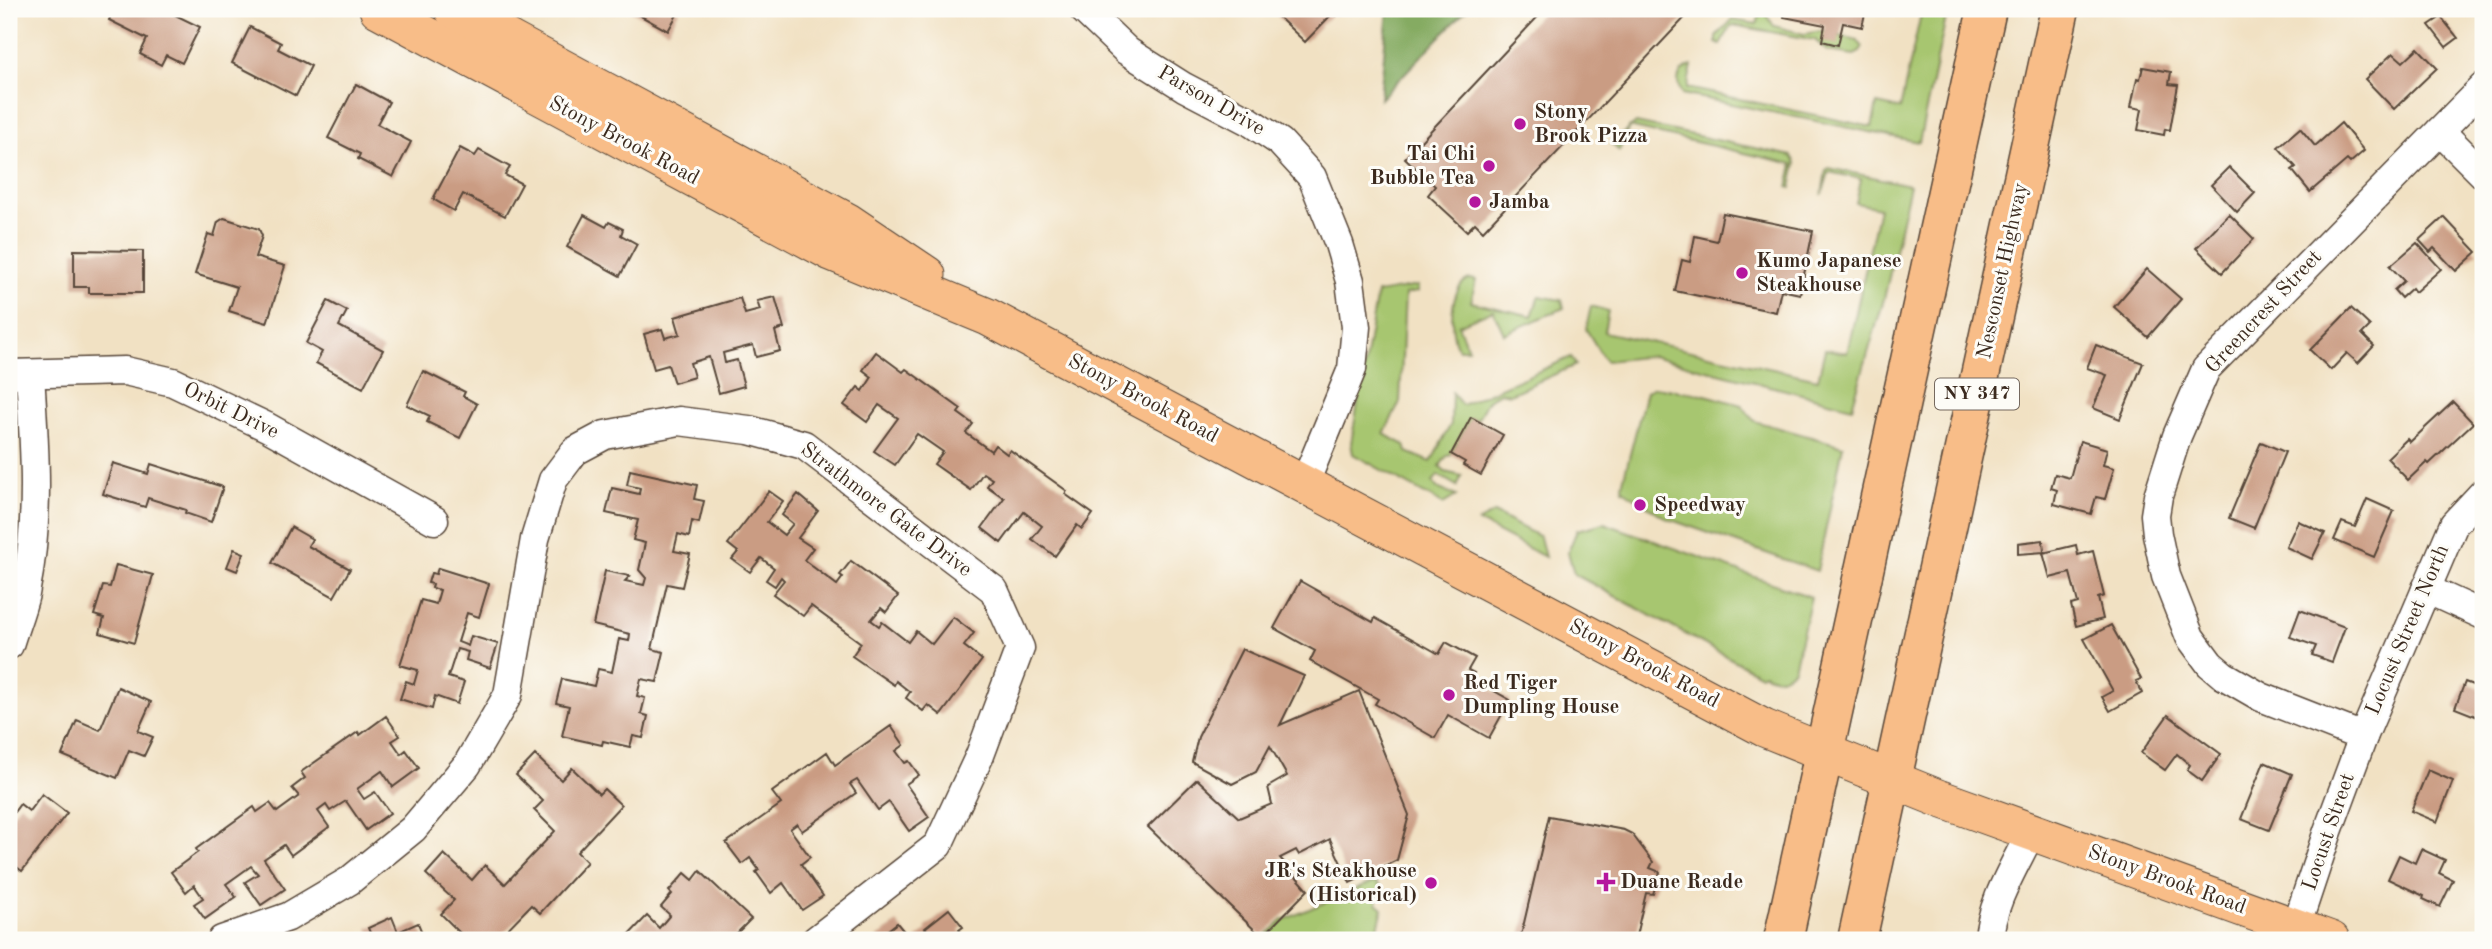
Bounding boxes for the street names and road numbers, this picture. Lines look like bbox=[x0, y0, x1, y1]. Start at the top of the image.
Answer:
street label: Parson Drive bbox=[1154, 62, 1268, 140]
street label: Stony Brook Road bbox=[545, 93, 703, 189]
street label: Nesconset Highway bbox=[1974, 181, 2032, 361]
street label: Greencrest Street bbox=[2202, 246, 2326, 378]
street label: Stony Brook Road bbox=[1064, 351, 1222, 447]
road number: NY 347 bbox=[1935, 378, 2019, 410]
street label: Orbit Drive bbox=[180, 379, 282, 443]
street label: Strathmore Gate Drive bbox=[797, 439, 975, 581]
street label: Locust Street North bbox=[2363, 542, 2453, 718]
street label: Stony Brook Road bbox=[1565, 616, 1723, 712]
street label: Locust Street bbox=[2299, 770, 2359, 894]
street label: Stony Brook Road bbox=[2085, 842, 2249, 918]

